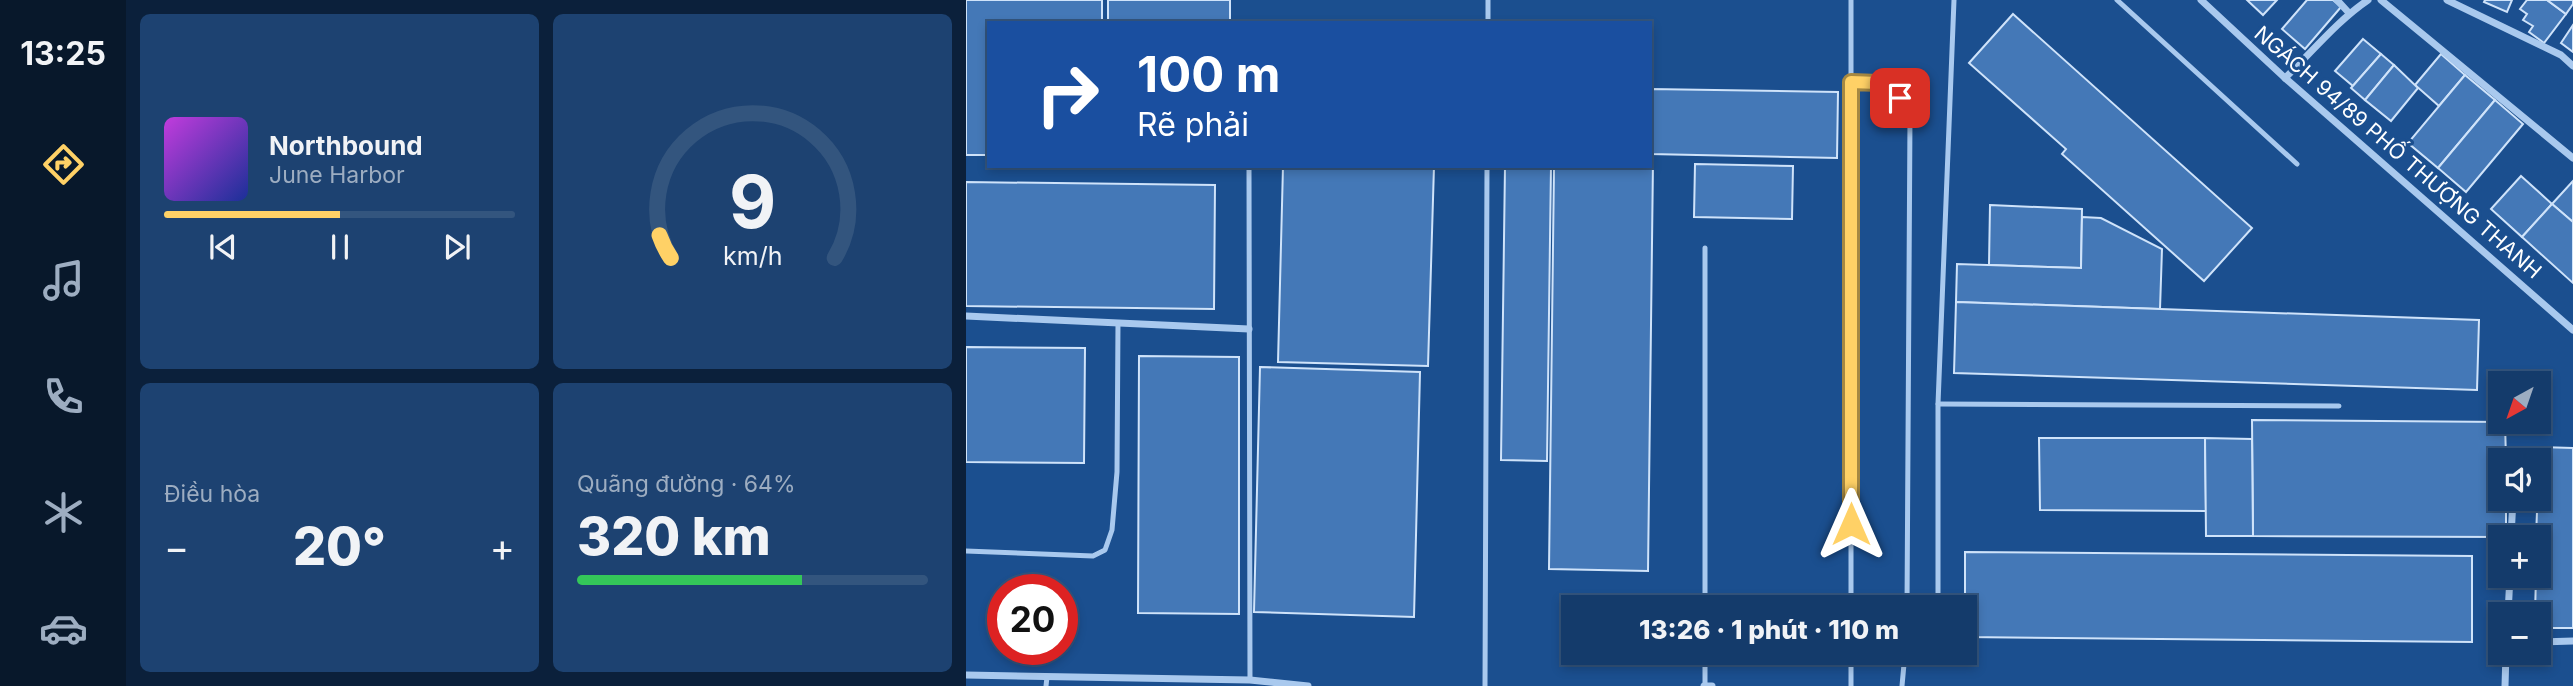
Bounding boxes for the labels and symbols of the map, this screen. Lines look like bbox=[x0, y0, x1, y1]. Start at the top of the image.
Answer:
street label: NGÁCH 94/89 PHỐ THƯỢNG THANH bbox=[2249, 18, 2549, 283]
pin bbox=[1870, 68, 1930, 128]
north arrow bbox=[2488, 371, 2552, 434]
position arrow bbox=[1814, 487, 1888, 561]
speed limit sign: 20 bbox=[987, 574, 1078, 665]

